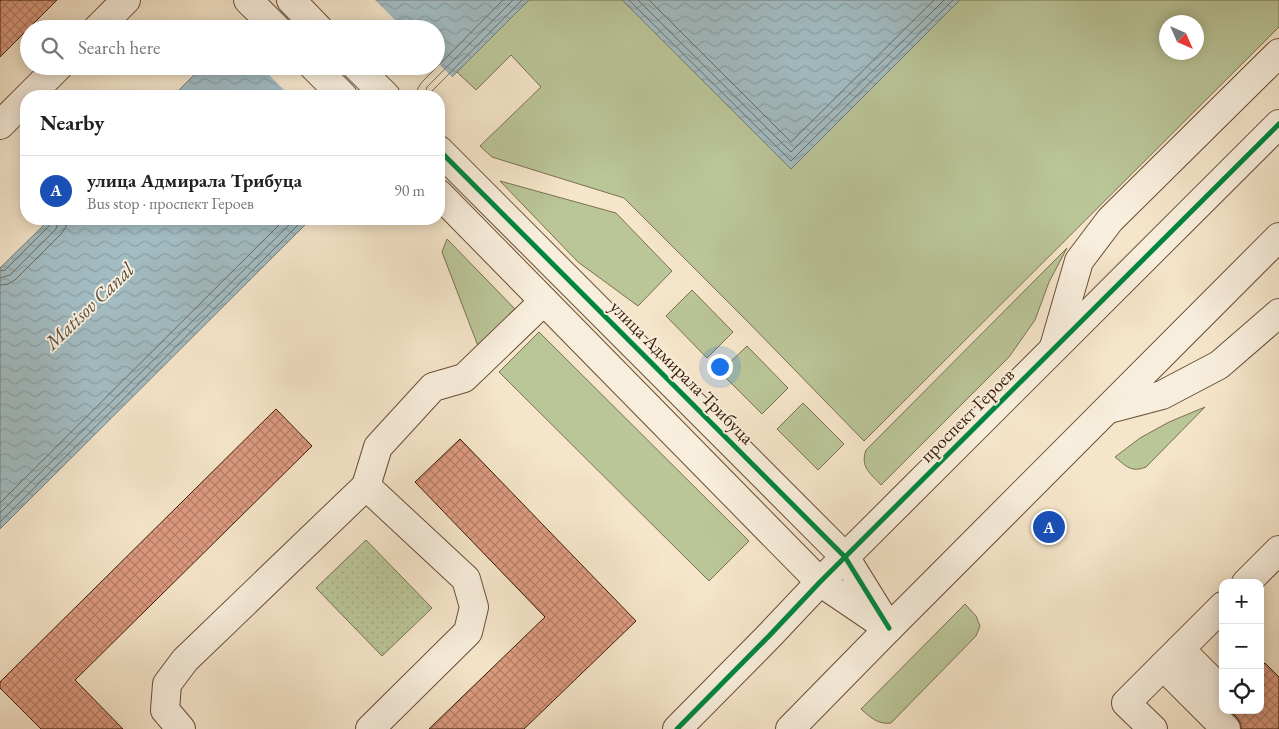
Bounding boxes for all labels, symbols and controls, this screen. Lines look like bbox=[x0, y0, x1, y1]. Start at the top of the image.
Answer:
north arrow bbox=[1159, 15, 1204, 60]
search box bbox=[20, 20, 445, 75]
icon: search bbox=[38, 34, 66, 62]
text: Search here bbox=[78, 35, 160, 60]
text: Nearby bbox=[40, 109, 104, 136]
text: улица Адмирала Трибуца bbox=[87, 168, 302, 193]
text: A bbox=[50, 180, 62, 201]
text: 90 m bbox=[394, 180, 425, 201]
text: Bus stop · проспект Героев bbox=[87, 193, 254, 214]
water label: Matisov Canal bbox=[38, 256, 140, 356]
street label: улица Адмирала Трибуца bbox=[604, 294, 760, 450]
your location bbox=[707, 354, 733, 380]
street label: проспект Героев bbox=[914, 362, 1020, 468]
pin: A bbox=[1033, 508, 1065, 546]
map controls bbox=[1219, 579, 1264, 714]
button: + bbox=[1219, 579, 1264, 624]
button: − bbox=[1219, 624, 1264, 669]
button: locate bbox=[1219, 669, 1264, 714]

